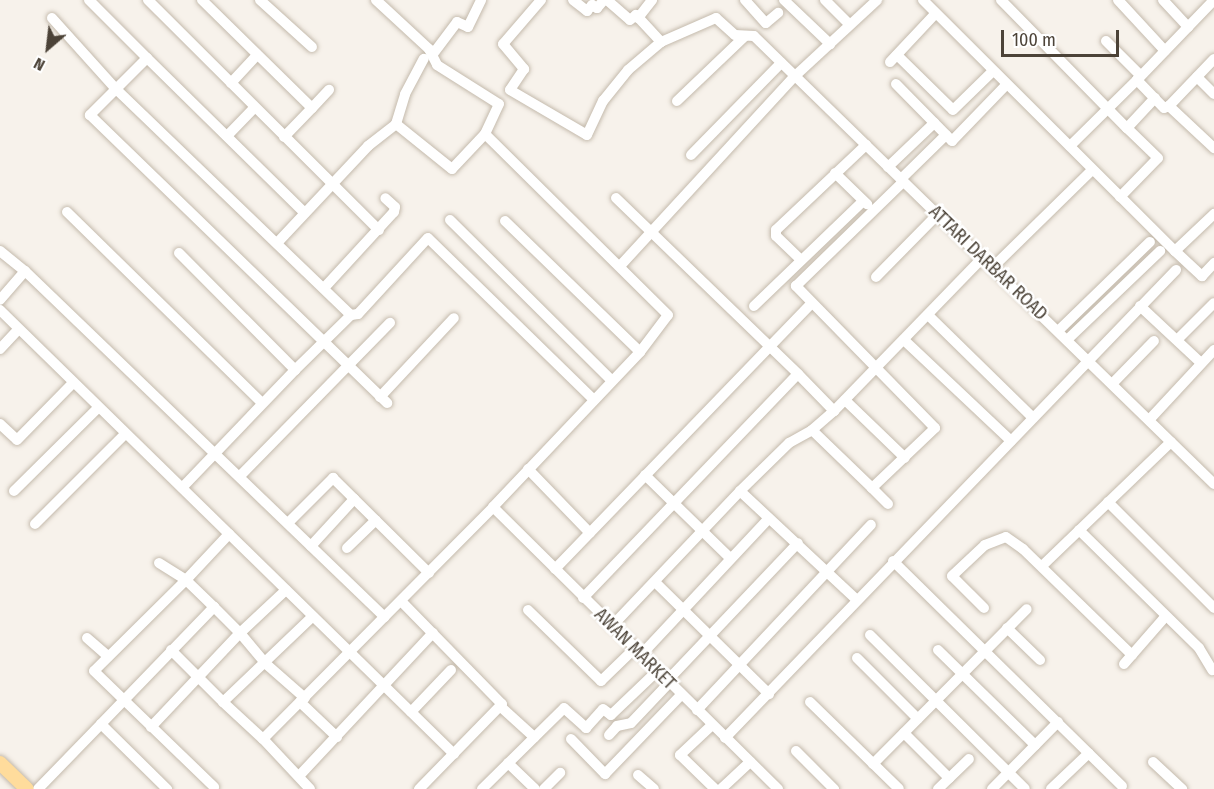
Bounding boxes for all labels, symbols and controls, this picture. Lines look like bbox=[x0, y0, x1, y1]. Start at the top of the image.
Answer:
north arrow bbox=[18, 18, 78, 78]
scale bar bbox=[1004, 18, 1122, 56]
text: 100 m bbox=[1012, 29, 1056, 51]
text: N bbox=[31, 54, 48, 75]
street label: ATTARI DARBAR ROAD bbox=[924, 201, 1052, 325]
street label: AWAN MARKET bbox=[590, 604, 680, 694]

